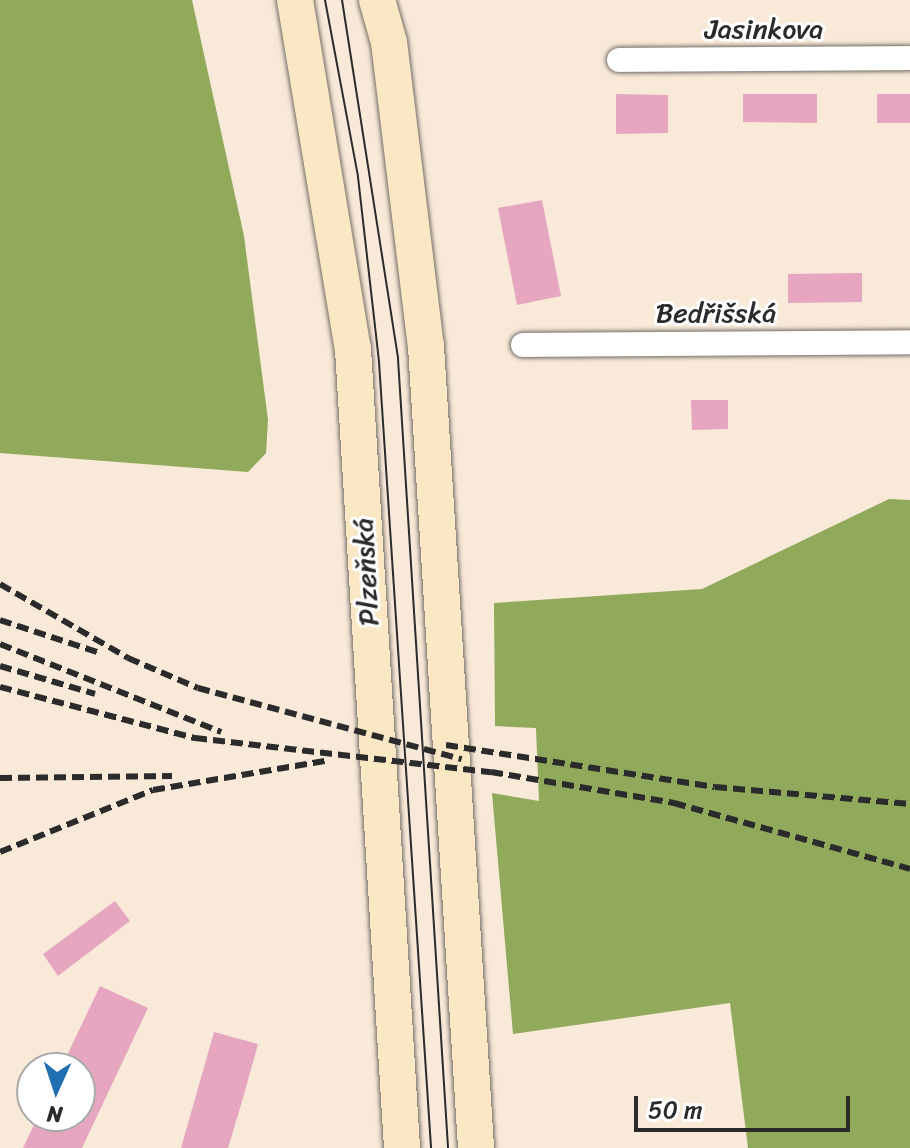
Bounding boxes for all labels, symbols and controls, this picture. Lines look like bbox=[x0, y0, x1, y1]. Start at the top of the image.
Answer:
street label: Jasinkova bbox=[705, 12, 823, 46]
street label: Bedřišská bbox=[656, 296, 776, 330]
street label: Plzeňská bbox=[346, 517, 386, 627]
north arrow bbox=[16, 1052, 96, 1132]
scale bar bbox=[638, 1080, 854, 1130]
text: 50 m bbox=[648, 1089, 703, 1131]
text: N bbox=[46, 1095, 63, 1134]

